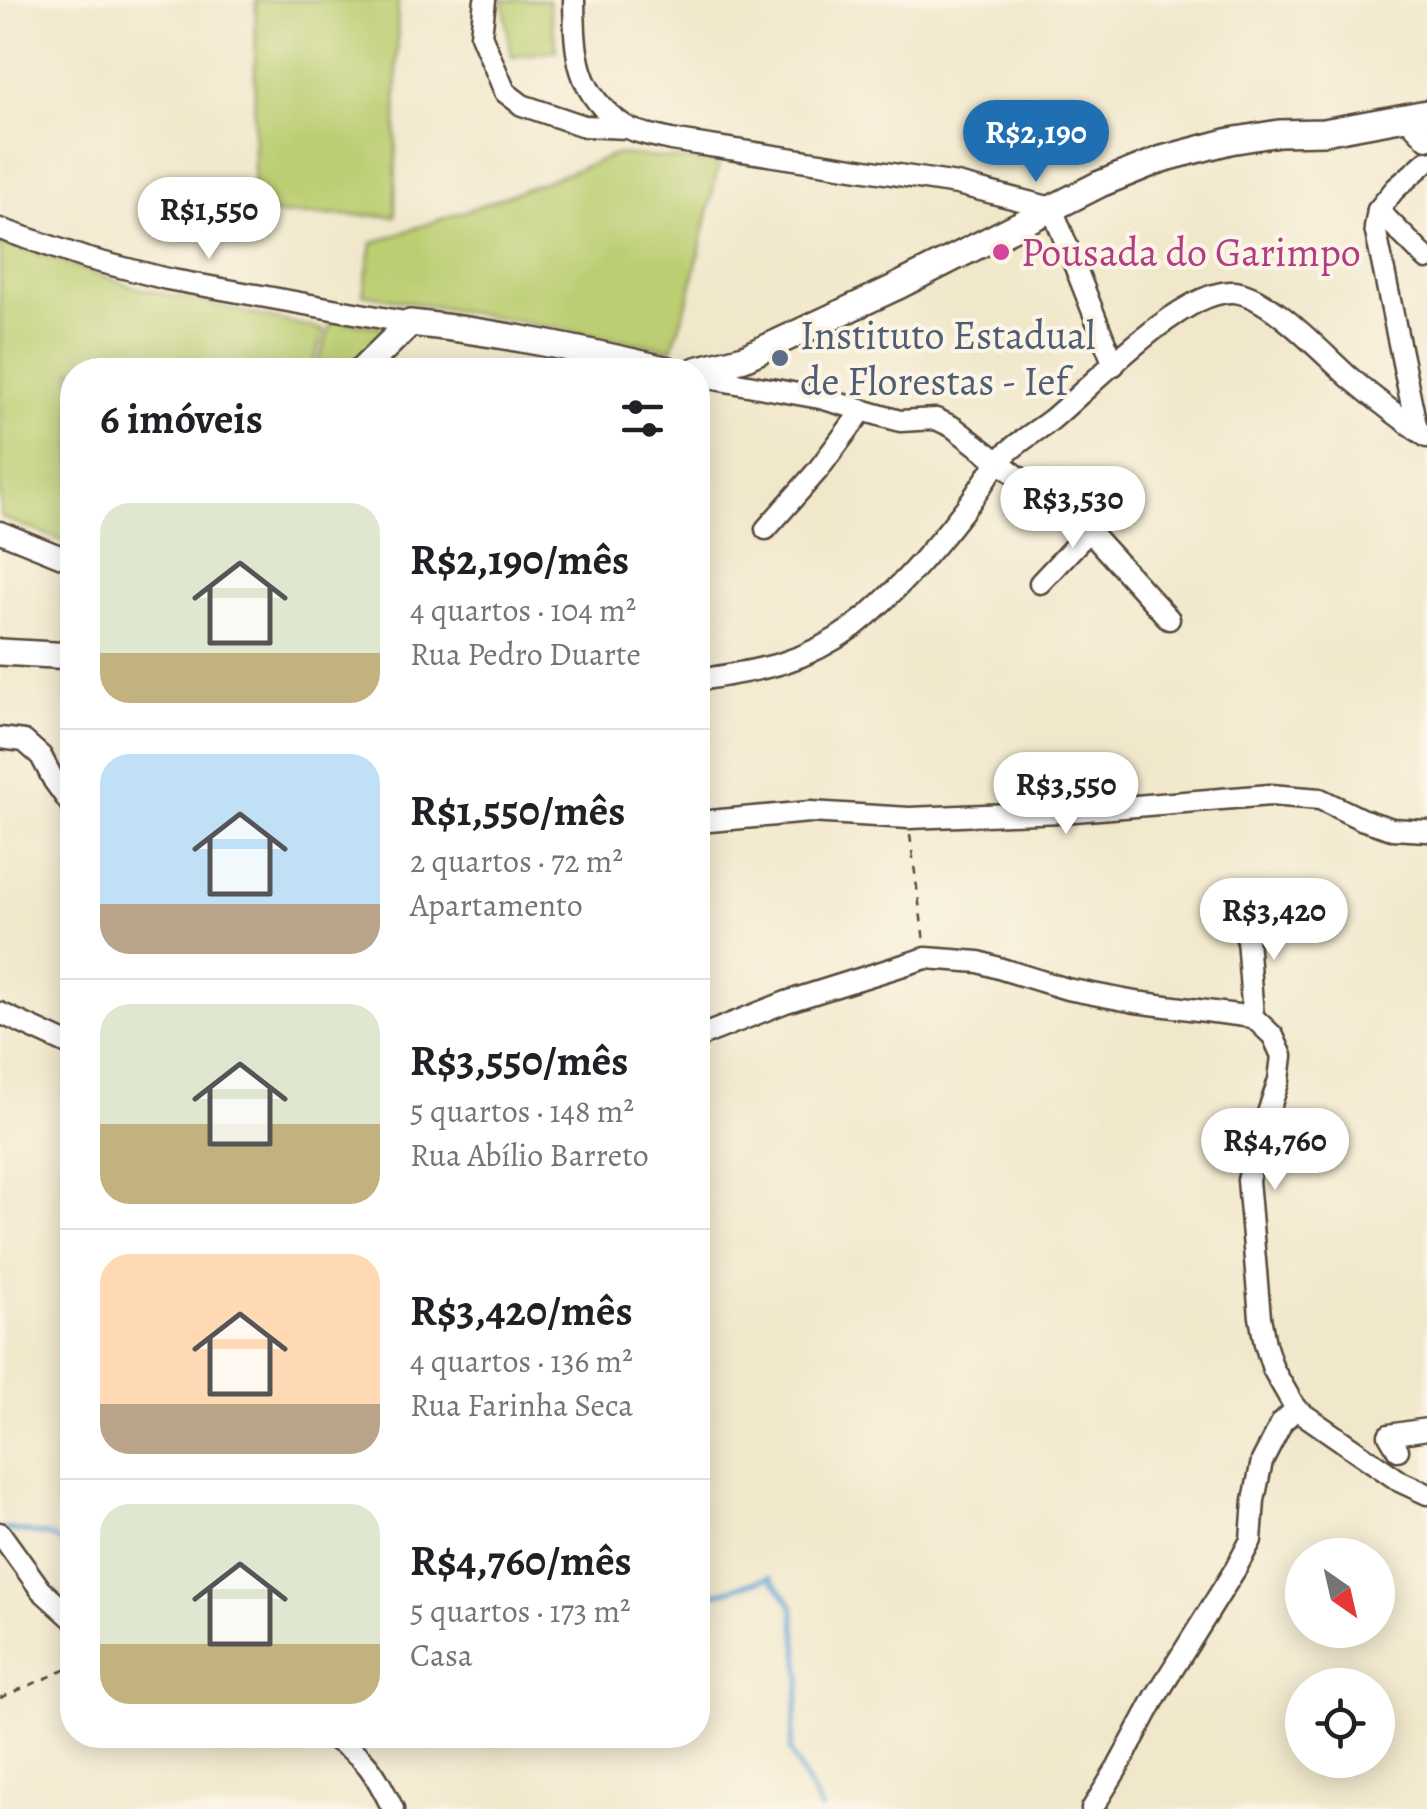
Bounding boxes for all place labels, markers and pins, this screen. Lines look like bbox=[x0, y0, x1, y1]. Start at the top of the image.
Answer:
pin: R$2,190 bbox=[944, 100, 1128, 185]
pin: R$1,550 bbox=[117, 177, 301, 262]
place label: Pousada do Garimpo bbox=[1021, 225, 1361, 280]
marker: Pousada do Garimpo bbox=[990, 241, 1012, 263]
place label: Instituto Estadual de Florestas - Ief bbox=[800, 308, 1096, 409]
marker: Instituto Estadual de Florestas - Ief bbox=[769, 347, 791, 369]
pin: R$3,530 bbox=[981, 466, 1165, 551]
pin: R$3,550 bbox=[974, 752, 1158, 837]
pin: R$3,420 bbox=[1182, 878, 1366, 963]
pin: R$4,760 bbox=[1183, 1108, 1367, 1193]

